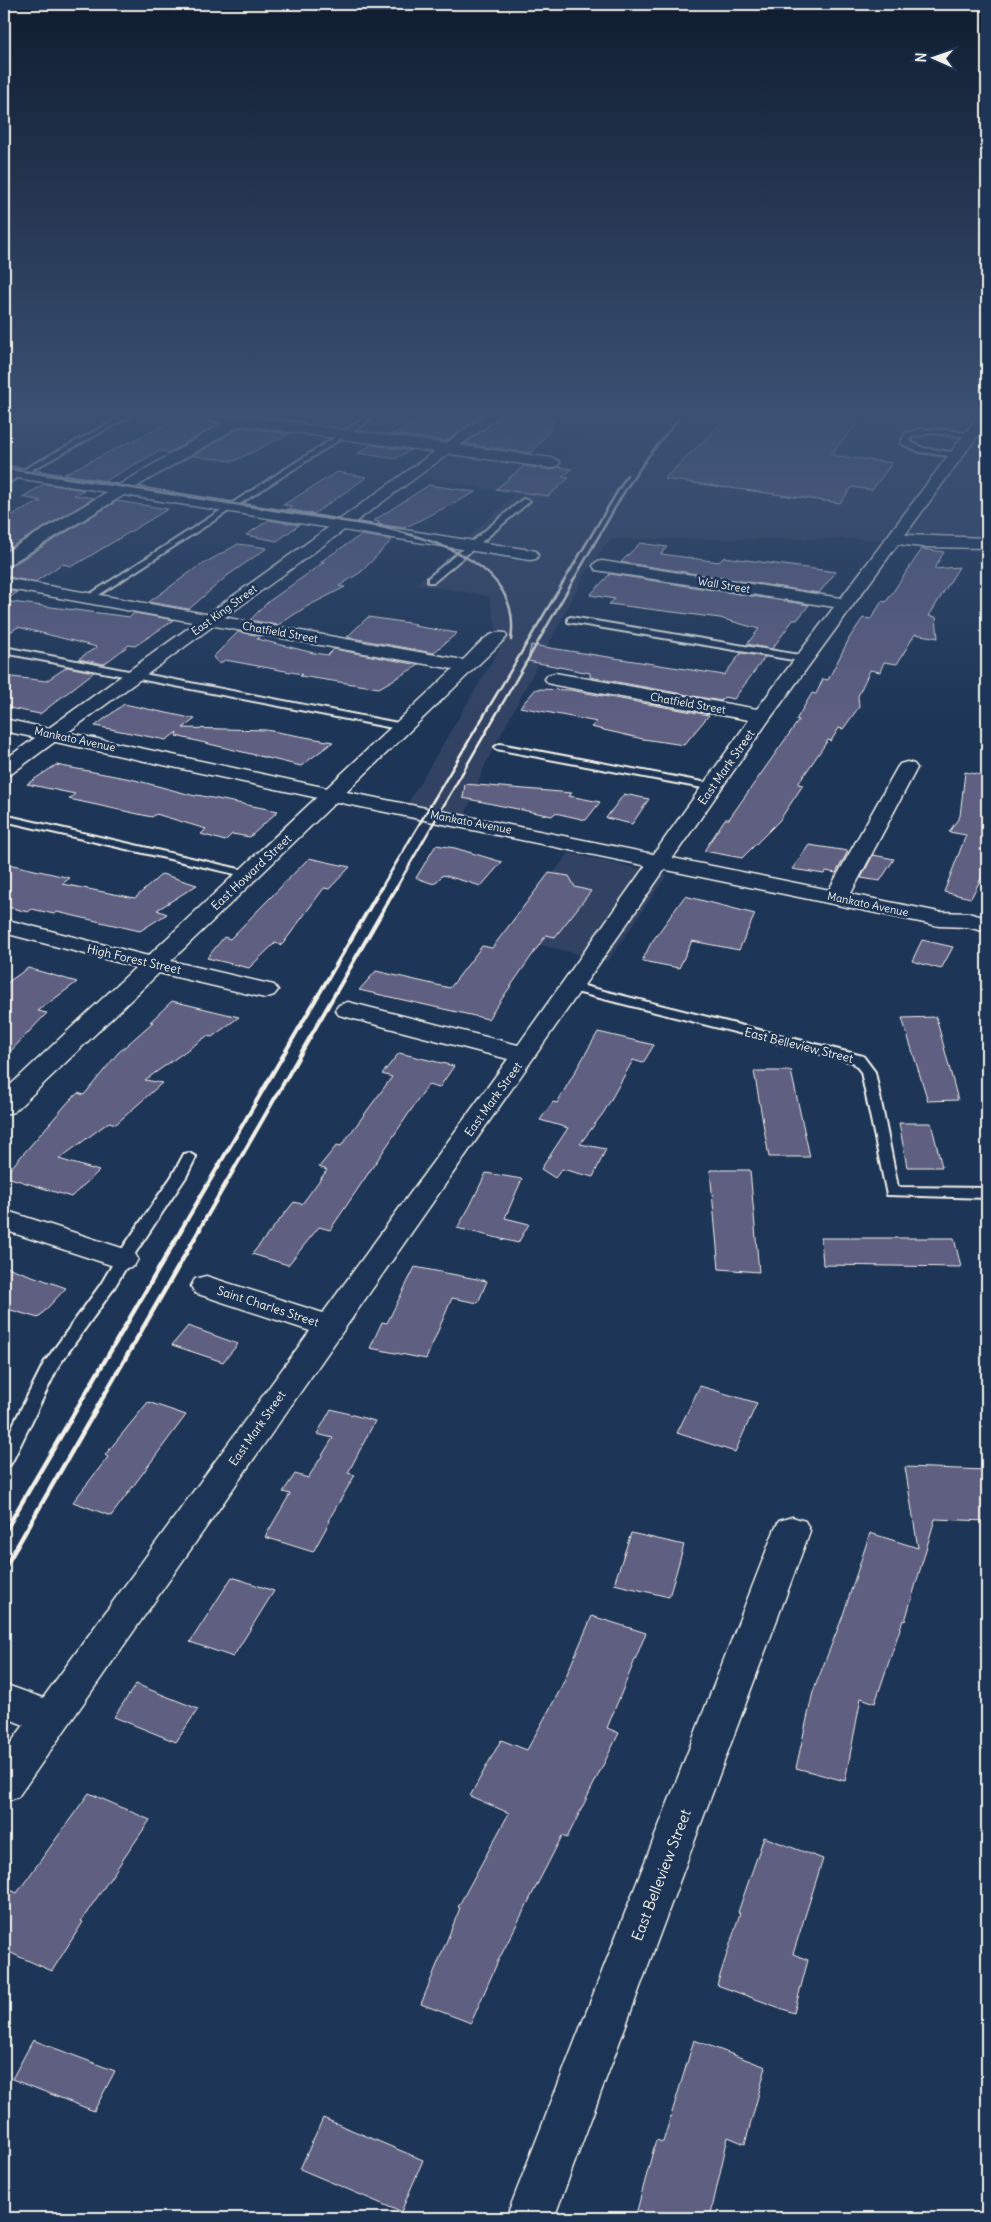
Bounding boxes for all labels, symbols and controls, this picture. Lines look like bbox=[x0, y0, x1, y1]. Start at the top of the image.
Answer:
north arrow bbox=[908, 32, 958, 82]
text: N bbox=[912, 52, 930, 63]
street label: Wall Street bbox=[697, 574, 751, 596]
street label: East King Street bbox=[188, 581, 260, 638]
street label: Chatfield Street bbox=[241, 618, 319, 646]
street label: Chatfield Street bbox=[649, 689, 727, 717]
street label: Mankato Avenue bbox=[33, 724, 117, 754]
street label: East Mark Street bbox=[694, 726, 758, 808]
street label: Mankato Avenue bbox=[429, 807, 513, 837]
street label: East Howard Street bbox=[208, 831, 294, 913]
street label: Mankato Avenue bbox=[826, 889, 910, 919]
street label: High Forest Street bbox=[85, 941, 183, 977]
street label: East Belleview Street bbox=[743, 1024, 855, 1066]
street label: East Mark Street bbox=[461, 1059, 525, 1139]
street label: Saint Charles Street bbox=[215, 1282, 321, 1330]
street label: East Mark Street bbox=[225, 1387, 289, 1469]
street label: East Belleview Street bbox=[627, 1807, 695, 1943]

